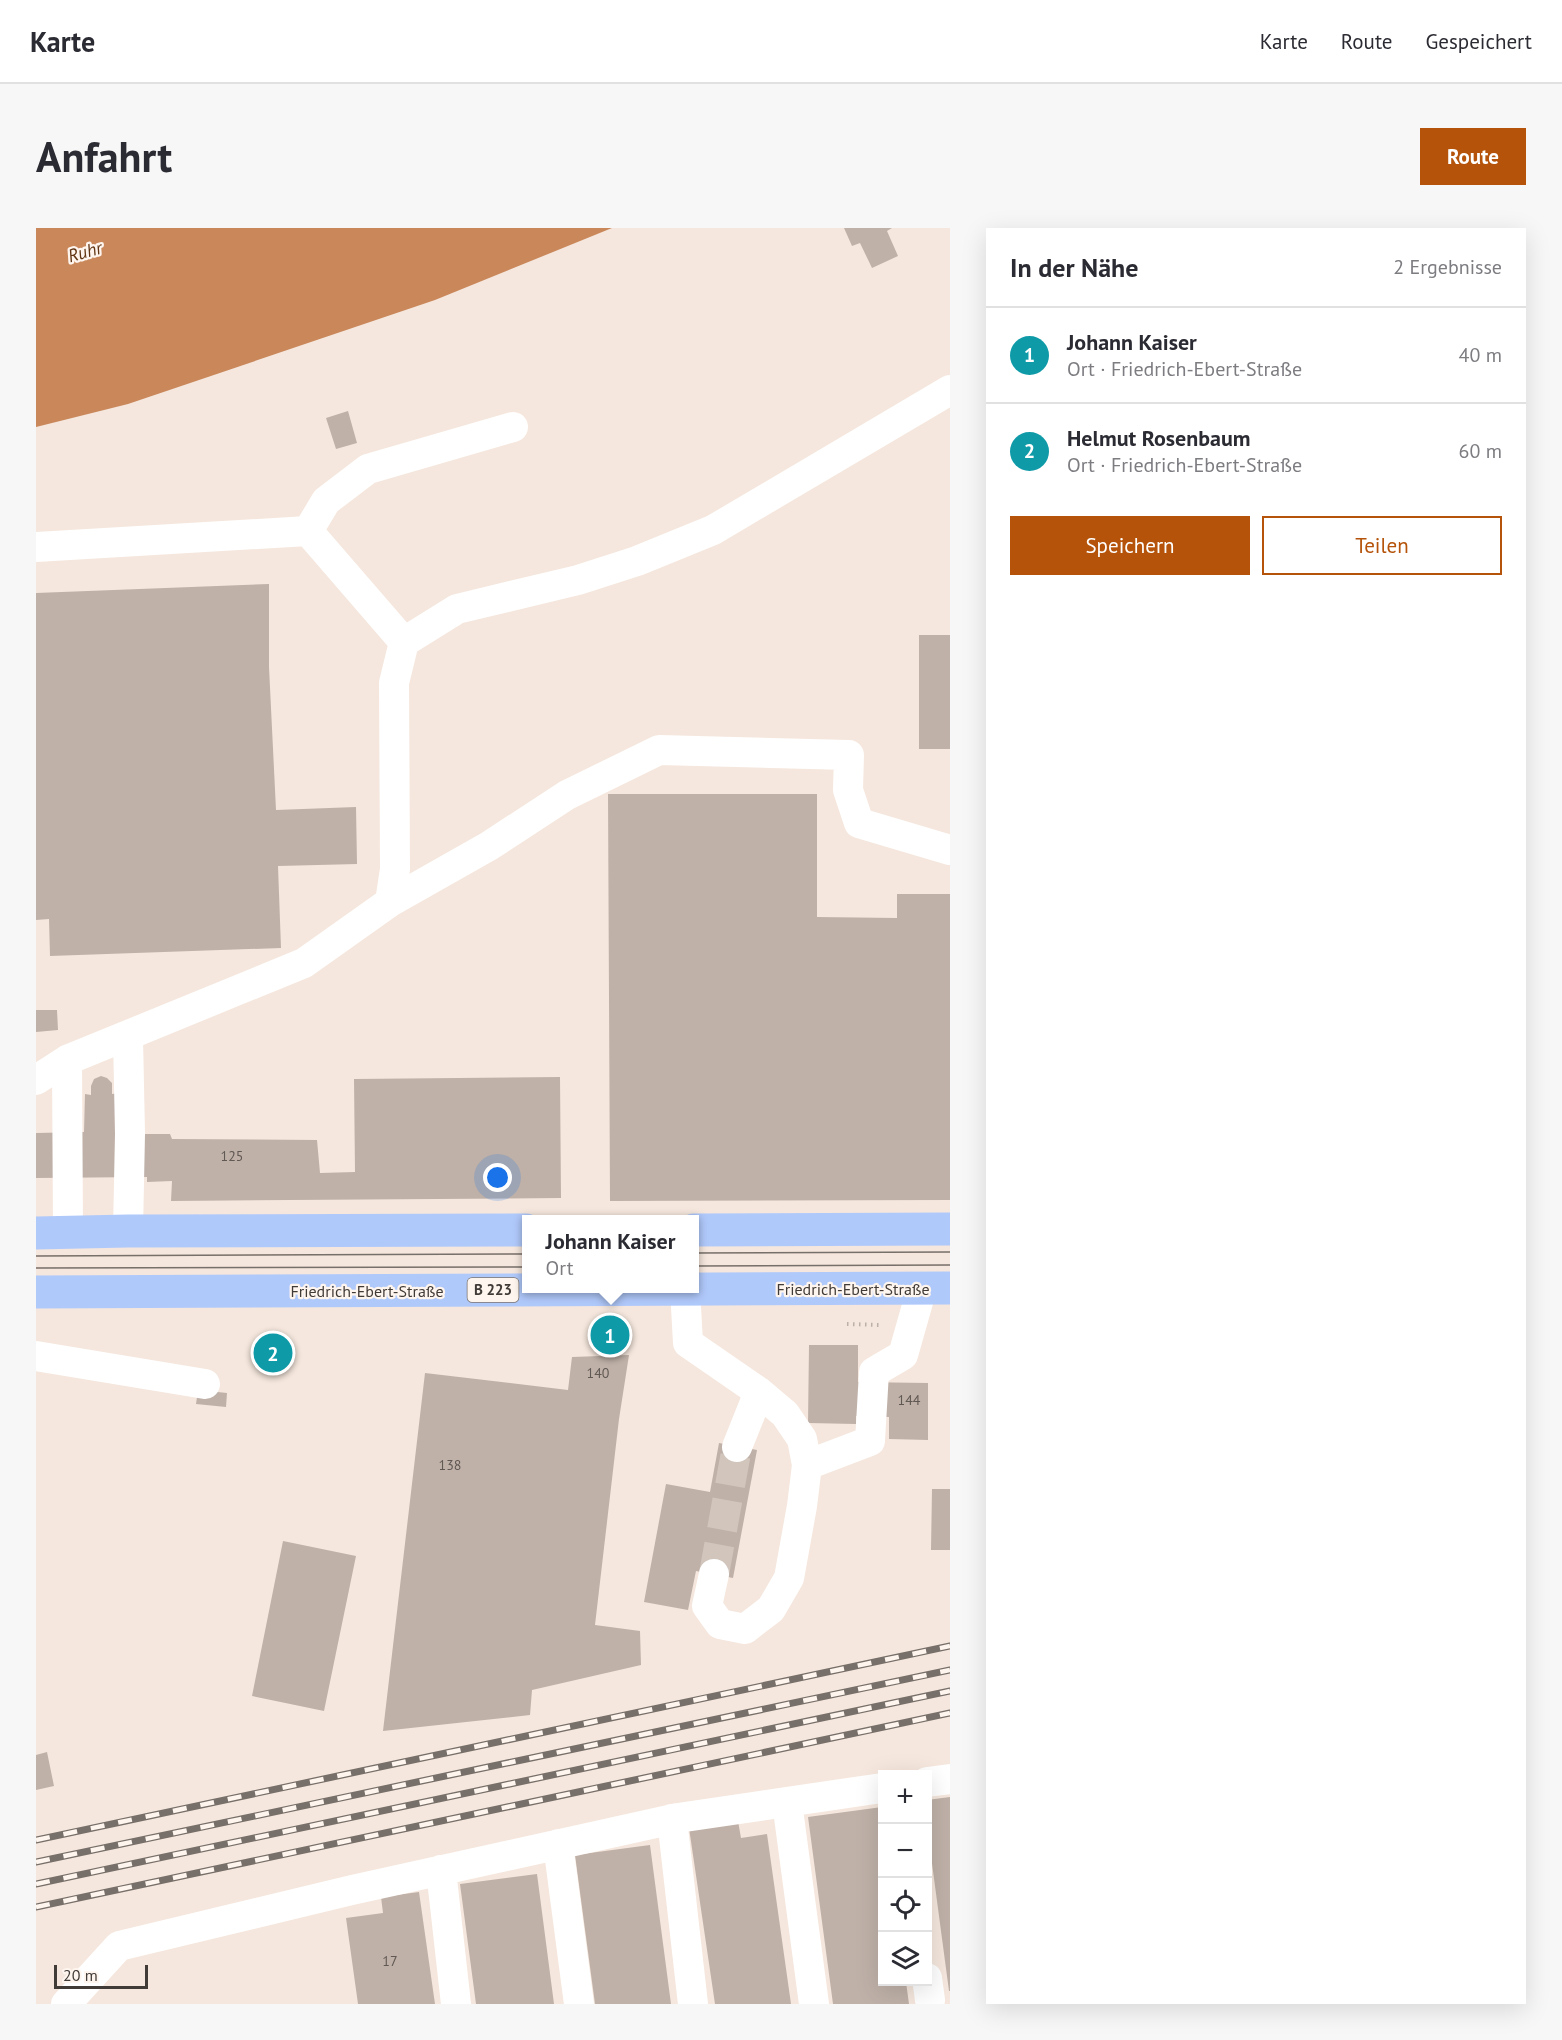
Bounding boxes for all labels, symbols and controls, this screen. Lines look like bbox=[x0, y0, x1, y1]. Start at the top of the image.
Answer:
text: Karte bbox=[30, 23, 95, 60]
text: Karte bbox=[1260, 28, 1308, 55]
text: Route bbox=[1341, 28, 1392, 55]
text: Gespeichert bbox=[1425, 28, 1532, 55]
button: Route bbox=[1420, 128, 1526, 185]
text: Anfahrt bbox=[36, 129, 172, 184]
water label: Ruhr bbox=[65, 235, 106, 267]
text: In der Nähe bbox=[1010, 251, 1138, 284]
text: 2 Ergebnisse bbox=[1393, 254, 1502, 280]
text: Johann Kaiser bbox=[1067, 328, 1197, 356]
text: 1 bbox=[1024, 342, 1035, 368]
text: 40 m bbox=[1459, 342, 1502, 368]
text: Ort · Friedrich-Ebert-Straße bbox=[1067, 356, 1302, 382]
text: Helmut Rosenbaum bbox=[1067, 424, 1250, 452]
text: 2 bbox=[1024, 438, 1035, 464]
text: 60 m bbox=[1459, 438, 1502, 464]
text: Ort · Friedrich-Ebert-Straße bbox=[1067, 452, 1302, 478]
button: Speichern bbox=[1010, 516, 1250, 575]
button: Teilen bbox=[1262, 516, 1502, 575]
house number: 125 bbox=[221, 1147, 243, 1165]
your location bbox=[483, 1163, 512, 1192]
popup bbox=[522, 1215, 699, 1293]
text: Johann Kaiser bbox=[546, 1227, 675, 1255]
text: Ort bbox=[546, 1255, 573, 1281]
road number: B 223 bbox=[468, 1278, 518, 1302]
street label: Friedrich-Ebert-Straße bbox=[776, 1279, 930, 1299]
street label: Friedrich-Ebert-Straße bbox=[290, 1281, 444, 1301]
pin: 1 bbox=[590, 1312, 630, 1358]
pin: 2 bbox=[254, 1330, 292, 1376]
house number: 140 bbox=[587, 1364, 610, 1382]
house number: 144 bbox=[898, 1391, 921, 1409]
house number: 138 bbox=[439, 1456, 461, 1474]
map controls bbox=[878, 1770, 932, 1986]
button: + bbox=[878, 1770, 932, 1824]
button: − bbox=[878, 1824, 932, 1878]
button: locate bbox=[878, 1878, 932, 1932]
button: layers bbox=[878, 1932, 932, 1986]
house number: 17 bbox=[382, 1952, 398, 1970]
scale bar bbox=[54, 1962, 148, 1990]
text: 20 m bbox=[63, 1965, 98, 1985]

